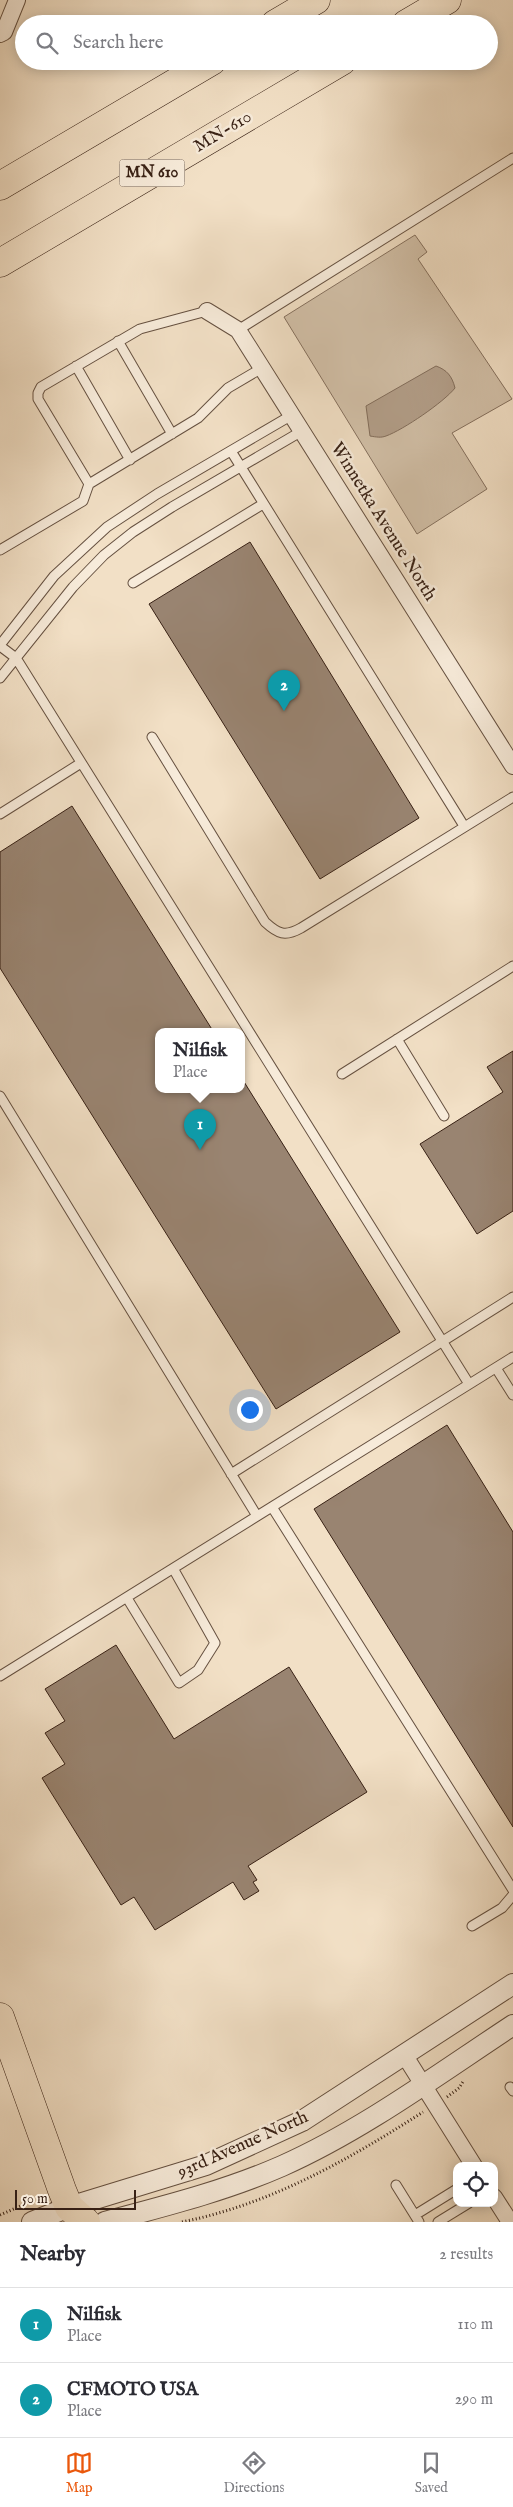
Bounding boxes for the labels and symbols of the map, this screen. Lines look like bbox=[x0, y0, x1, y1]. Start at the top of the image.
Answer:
street label: MN-610 bbox=[190, 106, 256, 158]
road number: MN 610 bbox=[120, 160, 184, 187]
street label: Winnetka Avenue North bbox=[325, 438, 441, 606]
pin: 2 bbox=[268, 670, 300, 711]
pin: 1 bbox=[184, 1109, 216, 1150]
your location bbox=[237, 1397, 263, 1423]
street label: 93rd Avenue North bbox=[173, 2106, 312, 2185]
scale bar bbox=[15, 2187, 136, 2210]

